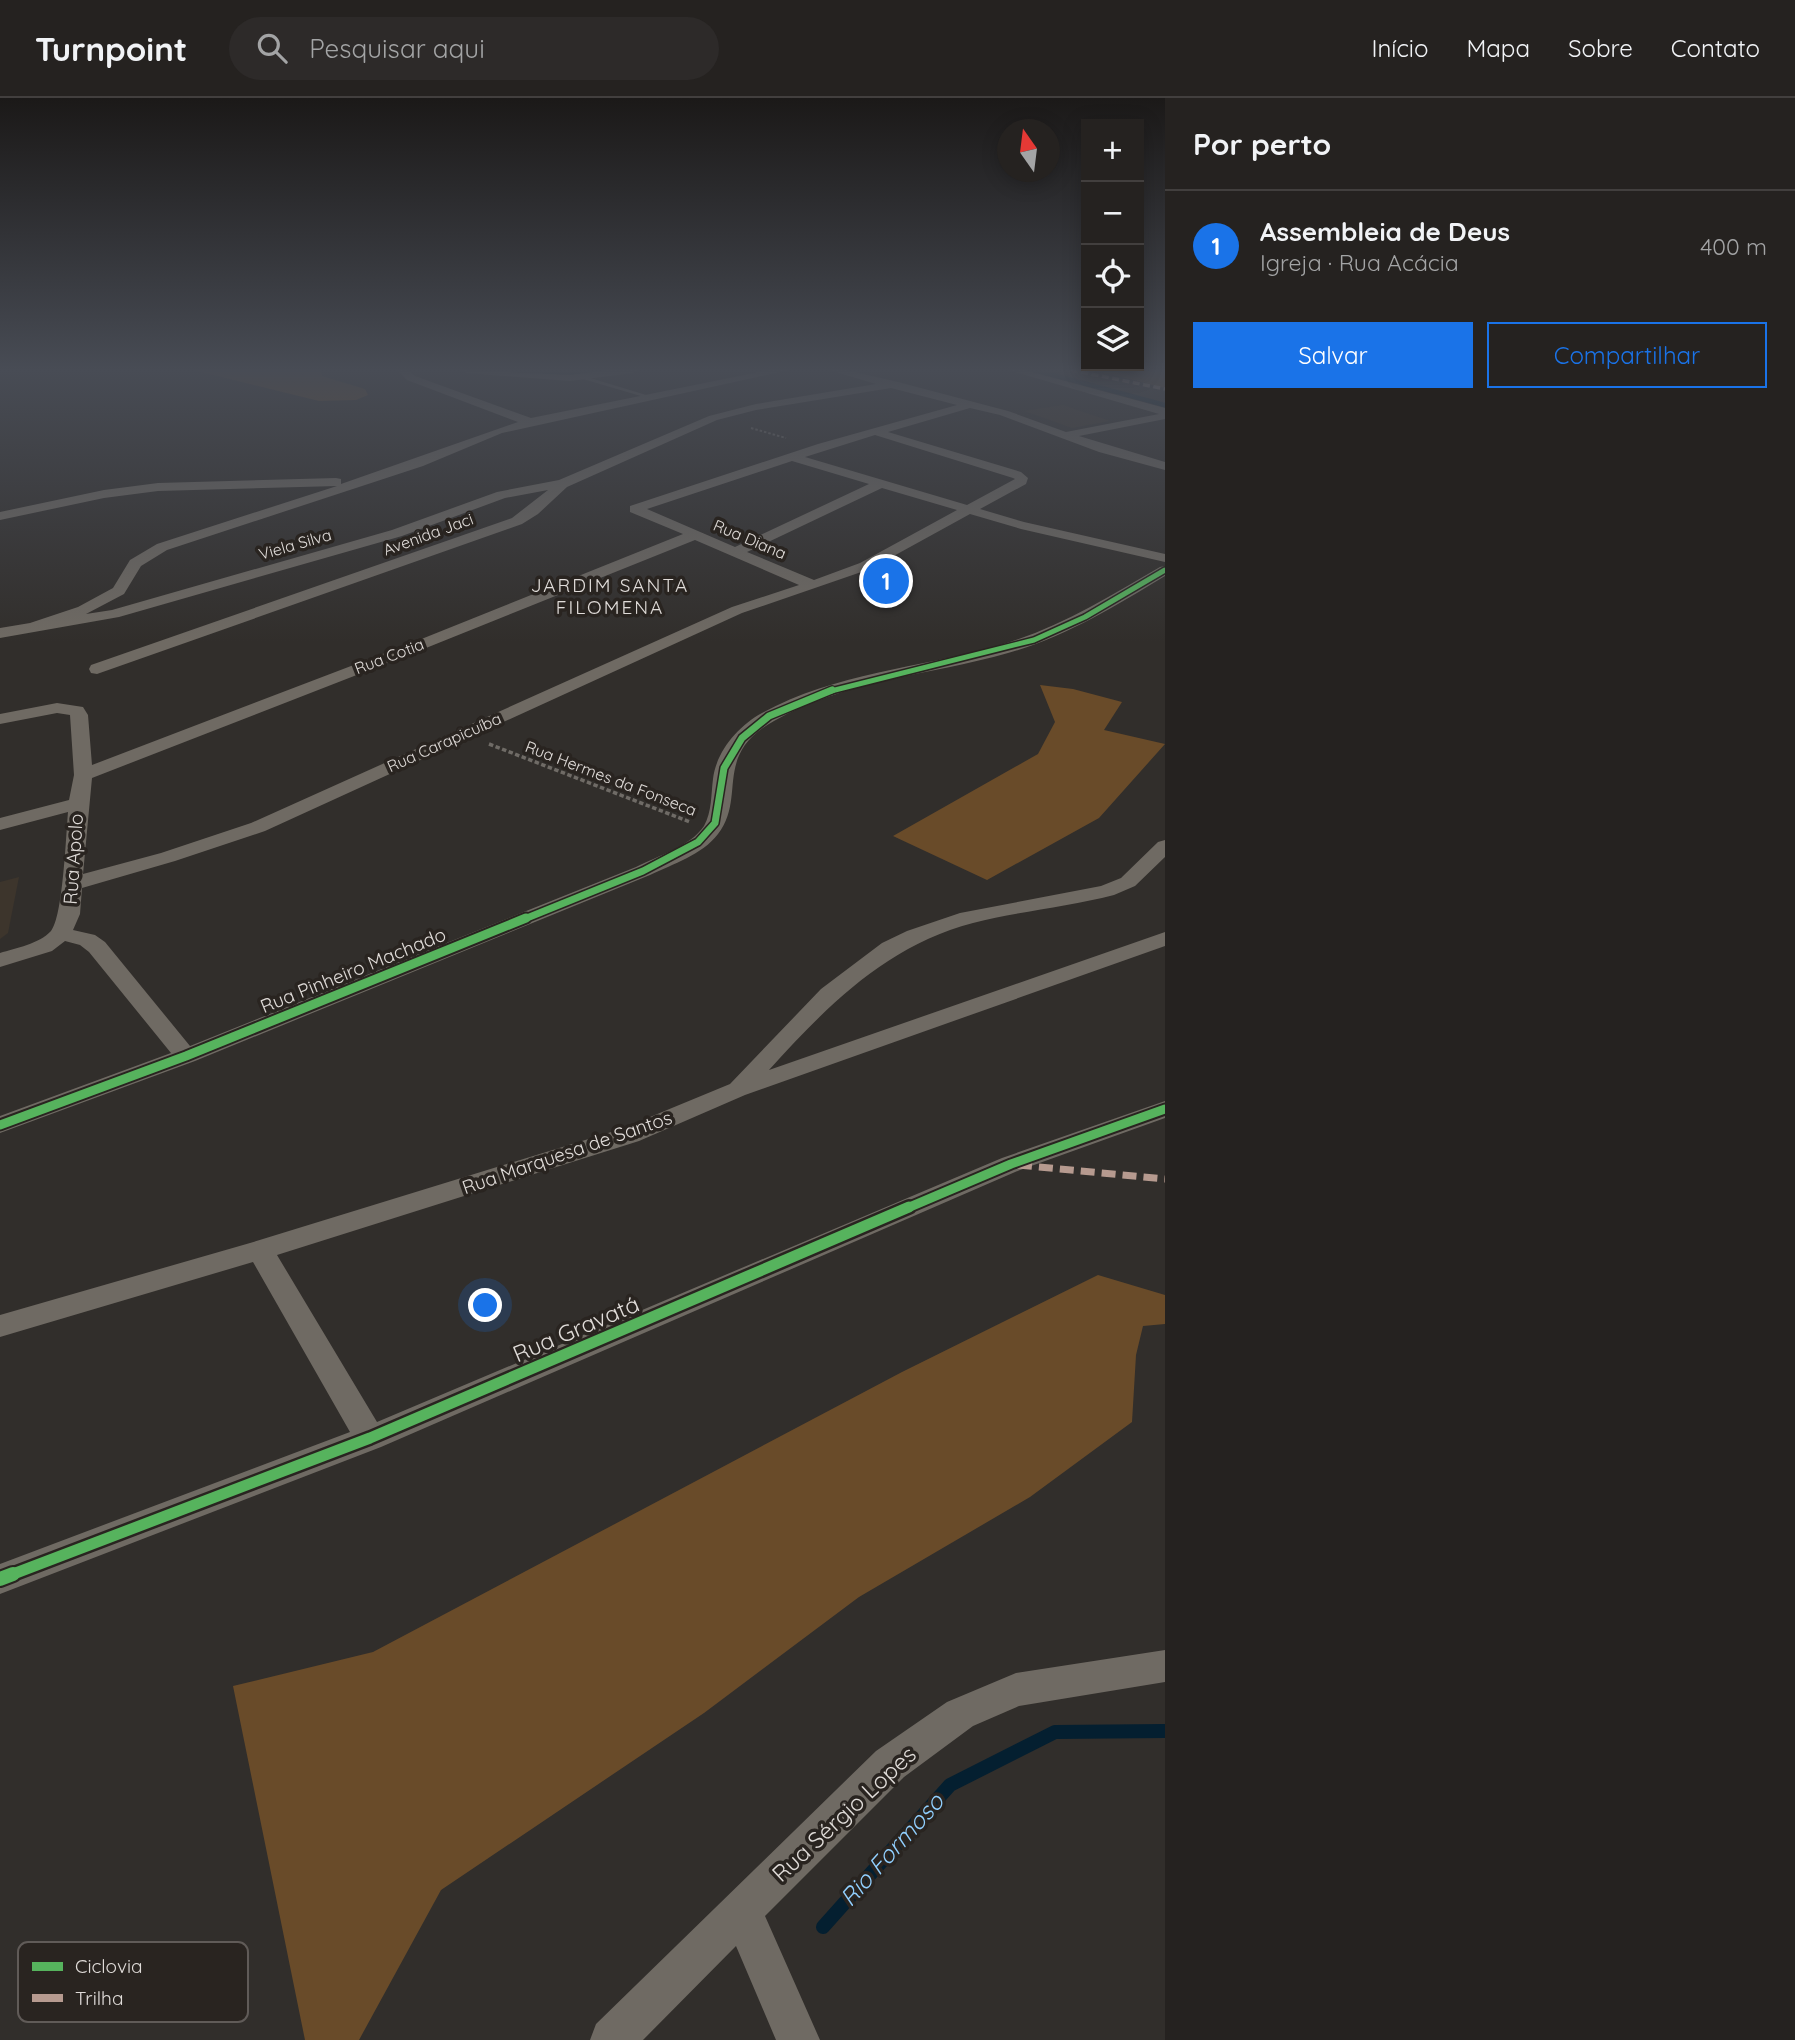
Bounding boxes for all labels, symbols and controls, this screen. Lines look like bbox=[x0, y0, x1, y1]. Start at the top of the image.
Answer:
search box bbox=[229, 17, 719, 80]
text: Turnpoint bbox=[35, 28, 187, 69]
icon: search bbox=[253, 29, 291, 67]
text: Pesquisar aqui bbox=[309, 32, 485, 65]
text: Início bbox=[1371, 33, 1428, 63]
text: Mapa bbox=[1466, 33, 1530, 63]
text: Sobre bbox=[1568, 33, 1633, 63]
text: Contato bbox=[1671, 33, 1760, 63]
north arrow bbox=[997, 119, 1060, 182]
map controls bbox=[1081, 119, 1144, 371]
button: + bbox=[1081, 119, 1144, 182]
text: Por perto bbox=[1193, 125, 1331, 163]
button: − bbox=[1081, 182, 1144, 245]
text: Assembleia de Deus bbox=[1260, 215, 1510, 248]
text: 1 bbox=[1212, 232, 1220, 261]
text: 400 m bbox=[1700, 232, 1767, 261]
button: locate bbox=[1081, 245, 1144, 308]
text: Igreja · Rua Acácia bbox=[1260, 248, 1459, 277]
button: layers bbox=[1081, 308, 1144, 371]
button: Salvar bbox=[1193, 322, 1473, 388]
button: Compartilhar bbox=[1487, 322, 1767, 388]
street label: Avenida Jaci bbox=[380, 508, 476, 560]
street label: Rua Diana bbox=[711, 515, 789, 563]
street label: Viela Silva bbox=[256, 524, 334, 564]
pin: 1 bbox=[863, 555, 909, 607]
district label: JARDIM SANTA FILOMENA bbox=[531, 573, 689, 619]
street label: Rua Cotia bbox=[352, 634, 426, 678]
street label: Rua Carapicuíba bbox=[384, 708, 504, 776]
street label: Rua Hermes da Fonseca bbox=[522, 736, 700, 820]
street label: Rua Apolo bbox=[58, 813, 88, 905]
street label: Rua Pinheiro Machado bbox=[257, 922, 449, 1018]
street label: Rua Marquesa de Santos bbox=[459, 1105, 675, 1199]
your location bbox=[468, 1288, 502, 1322]
street label: Rua Gravatá bbox=[508, 1289, 643, 1368]
street label: Rua Sérgio Lopes bbox=[766, 1740, 922, 1888]
water label: Rio Formoso bbox=[833, 1786, 951, 1912]
legend bbox=[18, 1942, 248, 2022]
text: Ciclovia bbox=[75, 1954, 143, 1978]
text: Trilha bbox=[75, 1986, 123, 2010]

